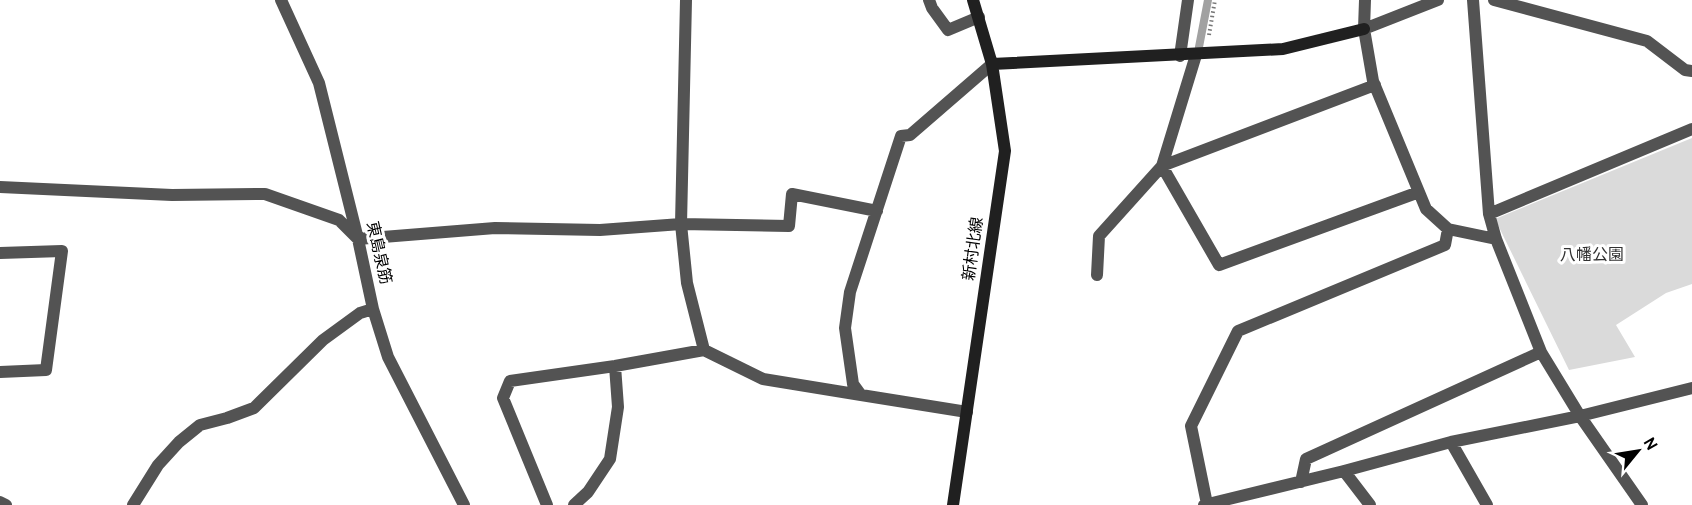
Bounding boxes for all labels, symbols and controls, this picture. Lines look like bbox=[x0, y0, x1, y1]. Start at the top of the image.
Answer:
street label: 新村北線 bbox=[960, 216, 988, 282]
street label: 東島泉筋 bbox=[361, 220, 395, 286]
park label: 八幡公園 bbox=[1560, 246, 1624, 266]
north arrow bbox=[1608, 421, 1668, 481]
text: N bbox=[1638, 435, 1661, 454]

